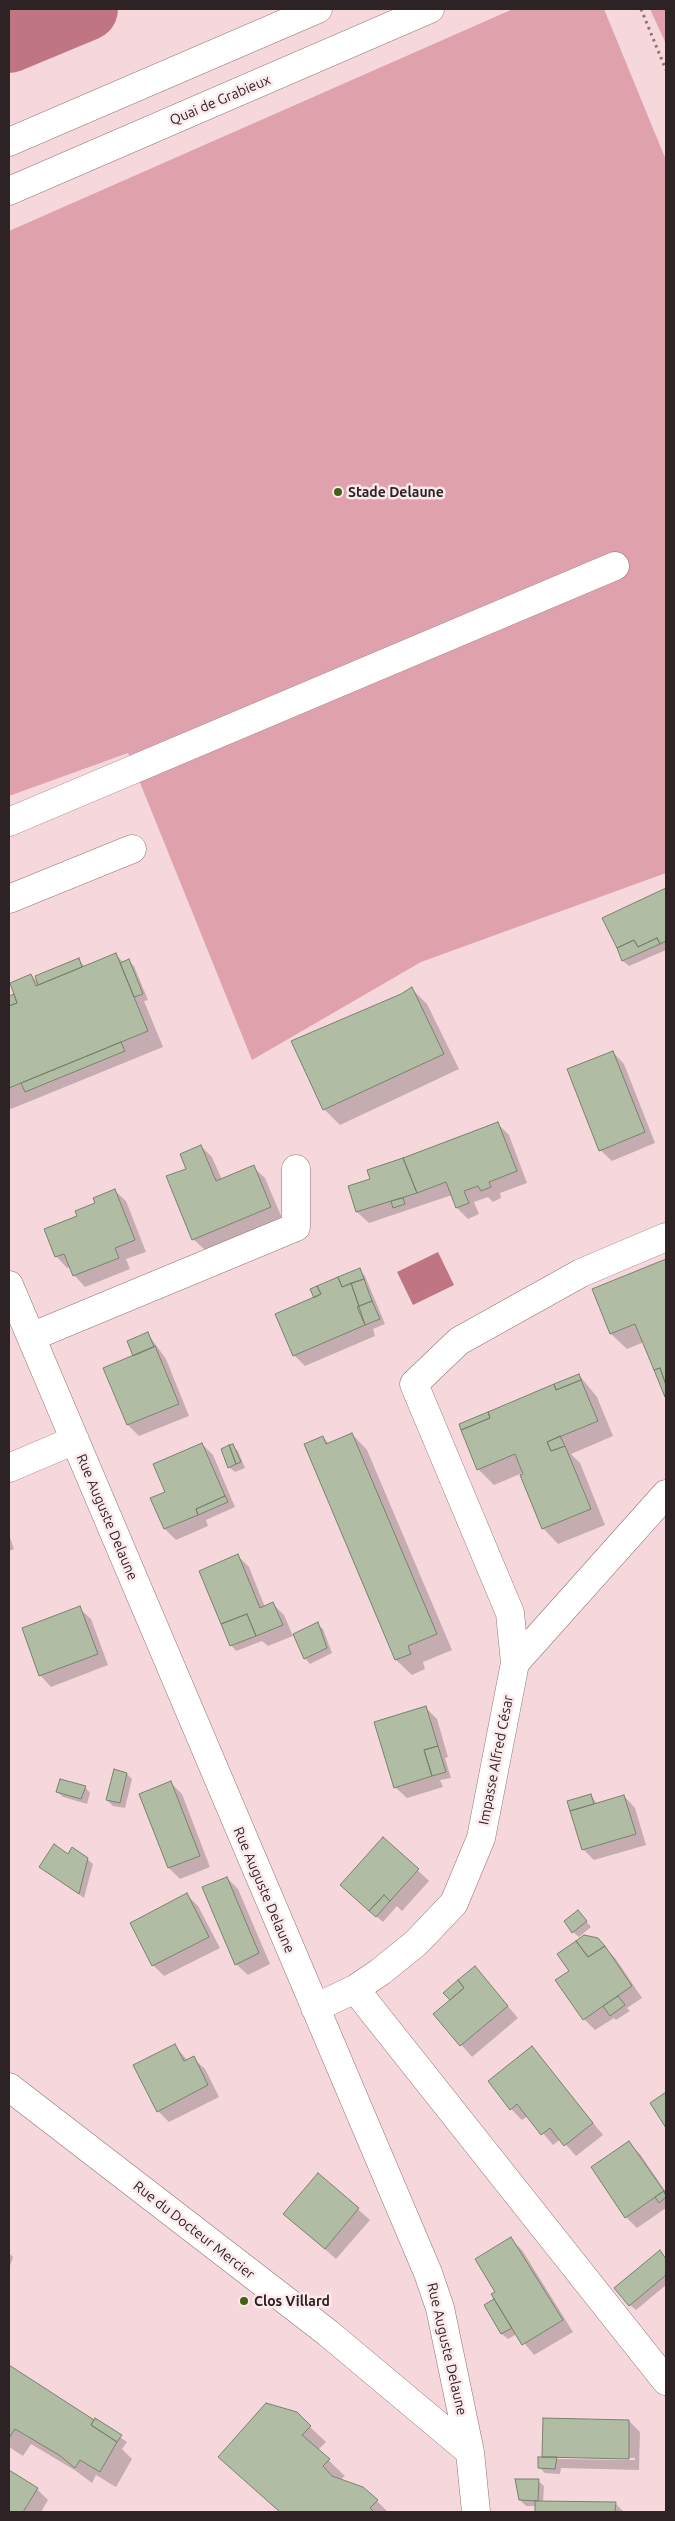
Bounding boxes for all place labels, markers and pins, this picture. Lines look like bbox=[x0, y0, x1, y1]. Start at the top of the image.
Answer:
place label: Stade Delaune bbox=[348, 484, 444, 500]
marker: Stade Delaune bbox=[332, 486, 344, 498]
place label: Clos Villard bbox=[254, 2293, 330, 2309]
marker: Clos Villard bbox=[238, 2295, 250, 2307]

